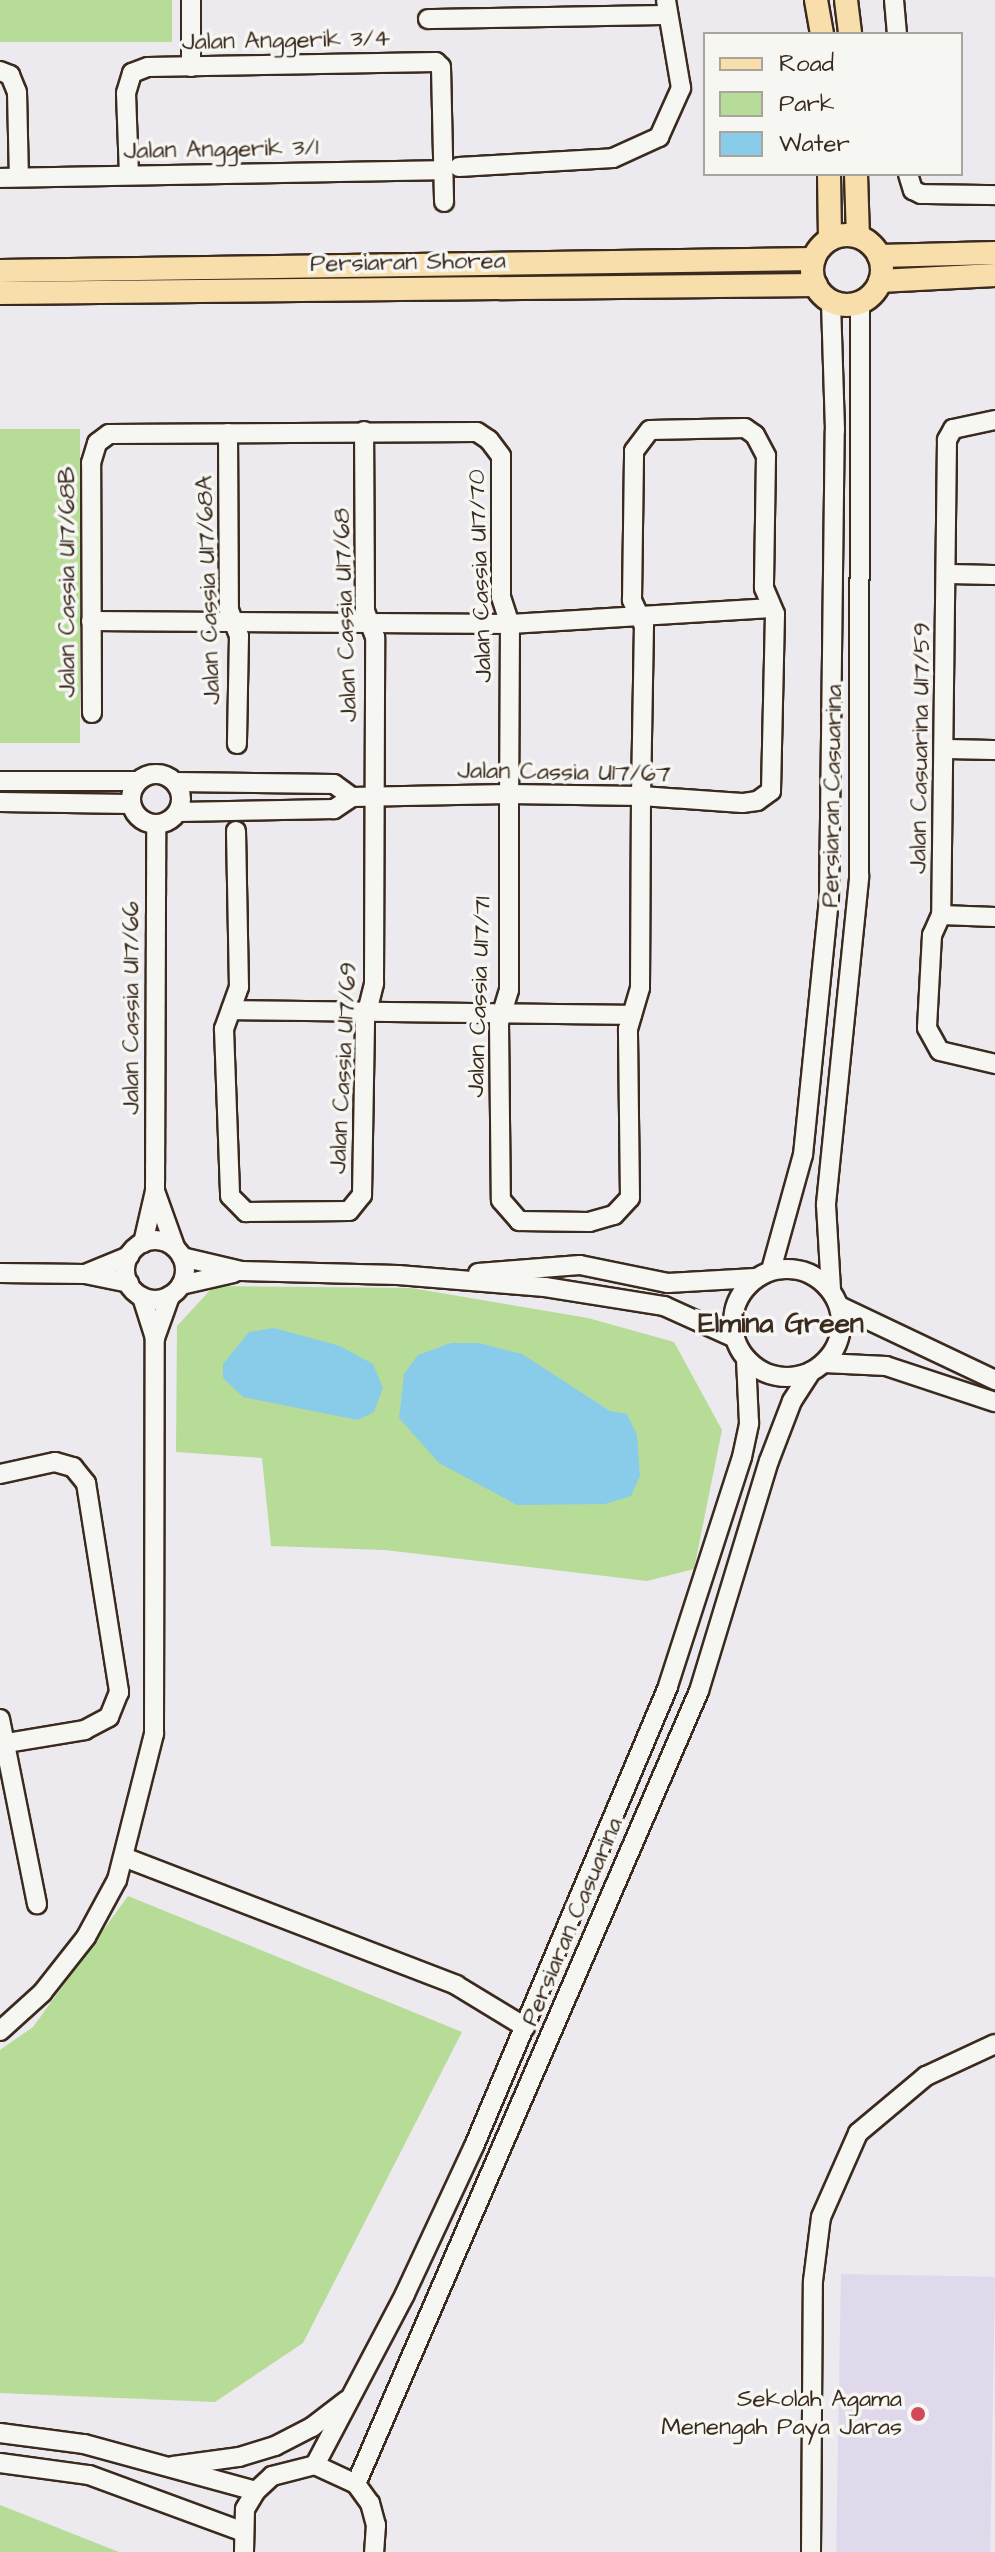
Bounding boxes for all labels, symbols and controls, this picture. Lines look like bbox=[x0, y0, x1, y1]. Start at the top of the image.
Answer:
street label: Jalan Anggerik 3/4 bbox=[182, 25, 390, 57]
legend bbox=[703, 32, 963, 176]
text: Road bbox=[779, 47, 834, 81]
text: Park bbox=[779, 87, 835, 121]
text: Water bbox=[779, 127, 850, 161]
street label: Jalan Anggerik 3/1 bbox=[123, 134, 319, 166]
street label: Persiaran Shorea bbox=[310, 247, 506, 279]
street label: Jalan Cassia U17/68B bbox=[54, 466, 82, 698]
street label: Jalan Cassia U17/70 bbox=[463, 469, 499, 683]
street label: Jalan Cassia U17/68A bbox=[191, 475, 227, 705]
street label: Jalan Cassia U17/68 bbox=[328, 508, 364, 722]
street label: Jalan Casuarina U17/59 bbox=[904, 622, 938, 874]
street label: Persiaran Casuarina bbox=[817, 684, 849, 908]
street label: Jalan Cassia U17/67 bbox=[457, 757, 671, 789]
street label: Jalan Cassia U17/71 bbox=[462, 896, 498, 1098]
street label: Jalan Cassia U17/66 bbox=[118, 901, 146, 1115]
street label: Jalan Cassia U17/69 bbox=[324, 961, 364, 1175]
district label: Elmina Green bbox=[698, 1307, 864, 1341]
street label: Persiaran Casuarina bbox=[516, 1814, 630, 2030]
place label: Sekolah Agama Menengah Paya Jaras bbox=[661, 2386, 902, 2442]
marker: Sekolah Agama Menengah Paya Jaras bbox=[909, 2405, 927, 2423]

